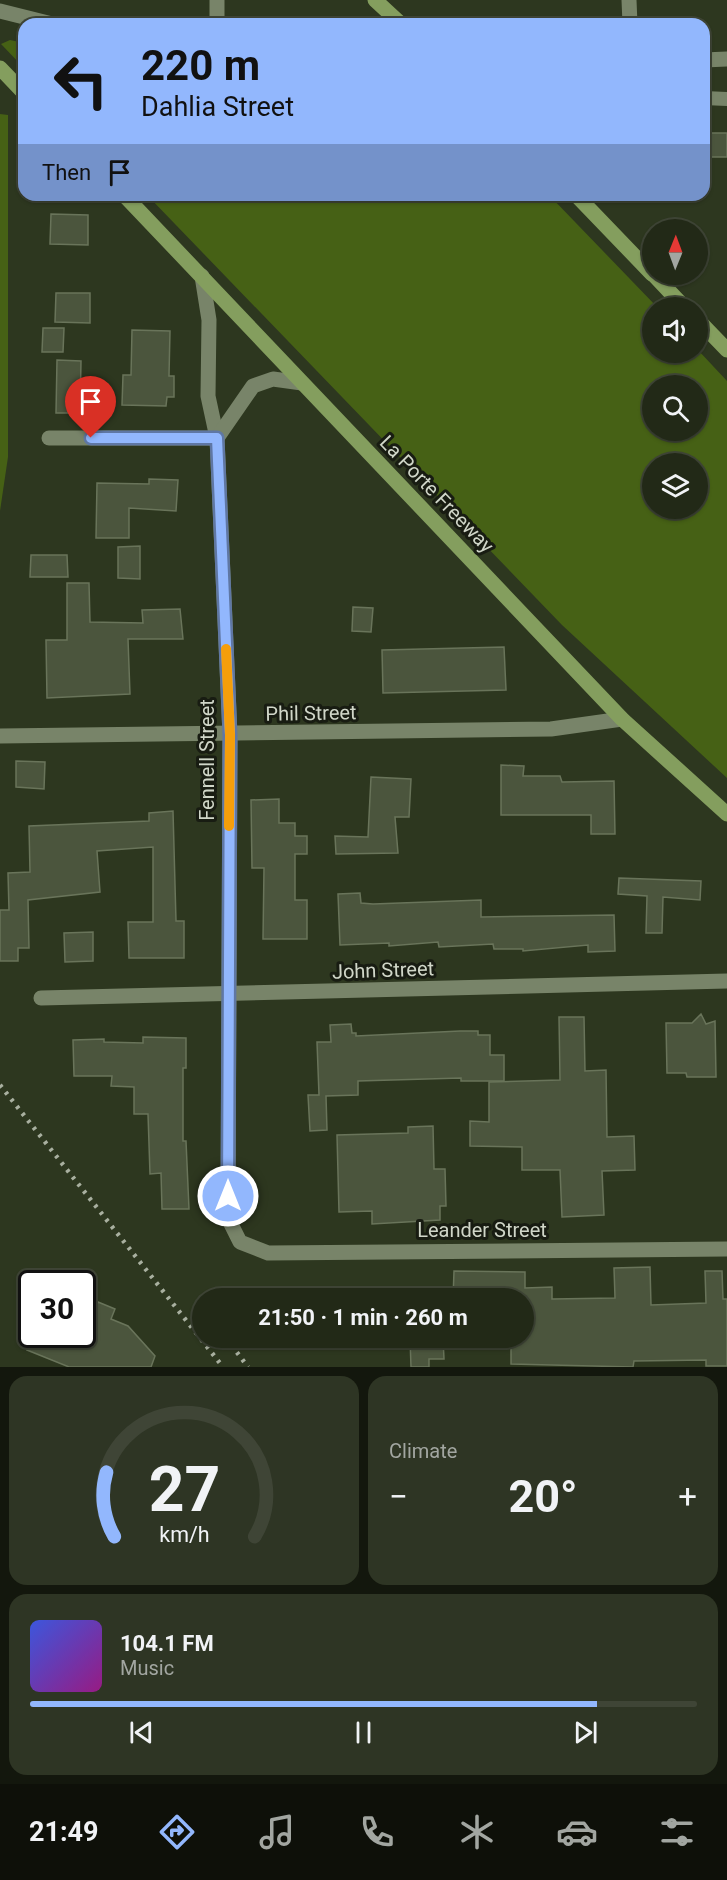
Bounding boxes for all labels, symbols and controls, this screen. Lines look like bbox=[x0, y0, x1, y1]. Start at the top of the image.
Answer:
text: 220 m bbox=[141, 41, 260, 90]
icon: left bbox=[42, 42, 120, 120]
text: Dahlia Street bbox=[141, 91, 294, 123]
icon: arrive bbox=[103, 156, 136, 189]
text: Then bbox=[42, 160, 91, 185]
north arrow bbox=[642, 219, 708, 285]
map controls bbox=[642, 219, 708, 519]
button: sound bbox=[642, 297, 708, 363]
button: search bbox=[642, 375, 708, 441]
pin bbox=[65, 376, 116, 438]
icon: arrive bbox=[74, 385, 107, 418]
street label: La Porte Freeway bbox=[375, 430, 499, 558]
button: layers bbox=[642, 453, 708, 519]
street label: Fennell Street bbox=[195, 699, 219, 821]
street label: Phil Street bbox=[265, 700, 357, 726]
street label: John Street bbox=[331, 956, 435, 984]
position arrow bbox=[196, 1164, 260, 1228]
street label: Leander Street bbox=[417, 1218, 547, 1242]
speed limit sign: 30 bbox=[18, 1270, 96, 1348]
text: 21:50 · 1 min · 260 m bbox=[258, 1305, 468, 1330]
text: Climate bbox=[389, 1439, 457, 1463]
text: 27 bbox=[148, 1453, 220, 1526]
text: 20° bbox=[508, 1470, 578, 1523]
text: − bbox=[389, 1477, 408, 1516]
text: + bbox=[678, 1477, 697, 1516]
text: km/h bbox=[159, 1523, 209, 1548]
text: 104.1 FM bbox=[120, 1631, 214, 1656]
text: Music bbox=[120, 1656, 174, 1680]
icon: previous bbox=[125, 1716, 158, 1749]
icon: pause bbox=[347, 1716, 380, 1749]
icon: next bbox=[569, 1716, 602, 1749]
icon: directions bbox=[156, 1811, 198, 1853]
icon: music bbox=[256, 1811, 298, 1853]
icon: phone bbox=[356, 1811, 398, 1853]
icon: climate bbox=[456, 1811, 498, 1853]
icon: car bbox=[556, 1811, 598, 1853]
icon: filters bbox=[656, 1811, 698, 1853]
text: 21:49 bbox=[29, 1816, 99, 1848]

